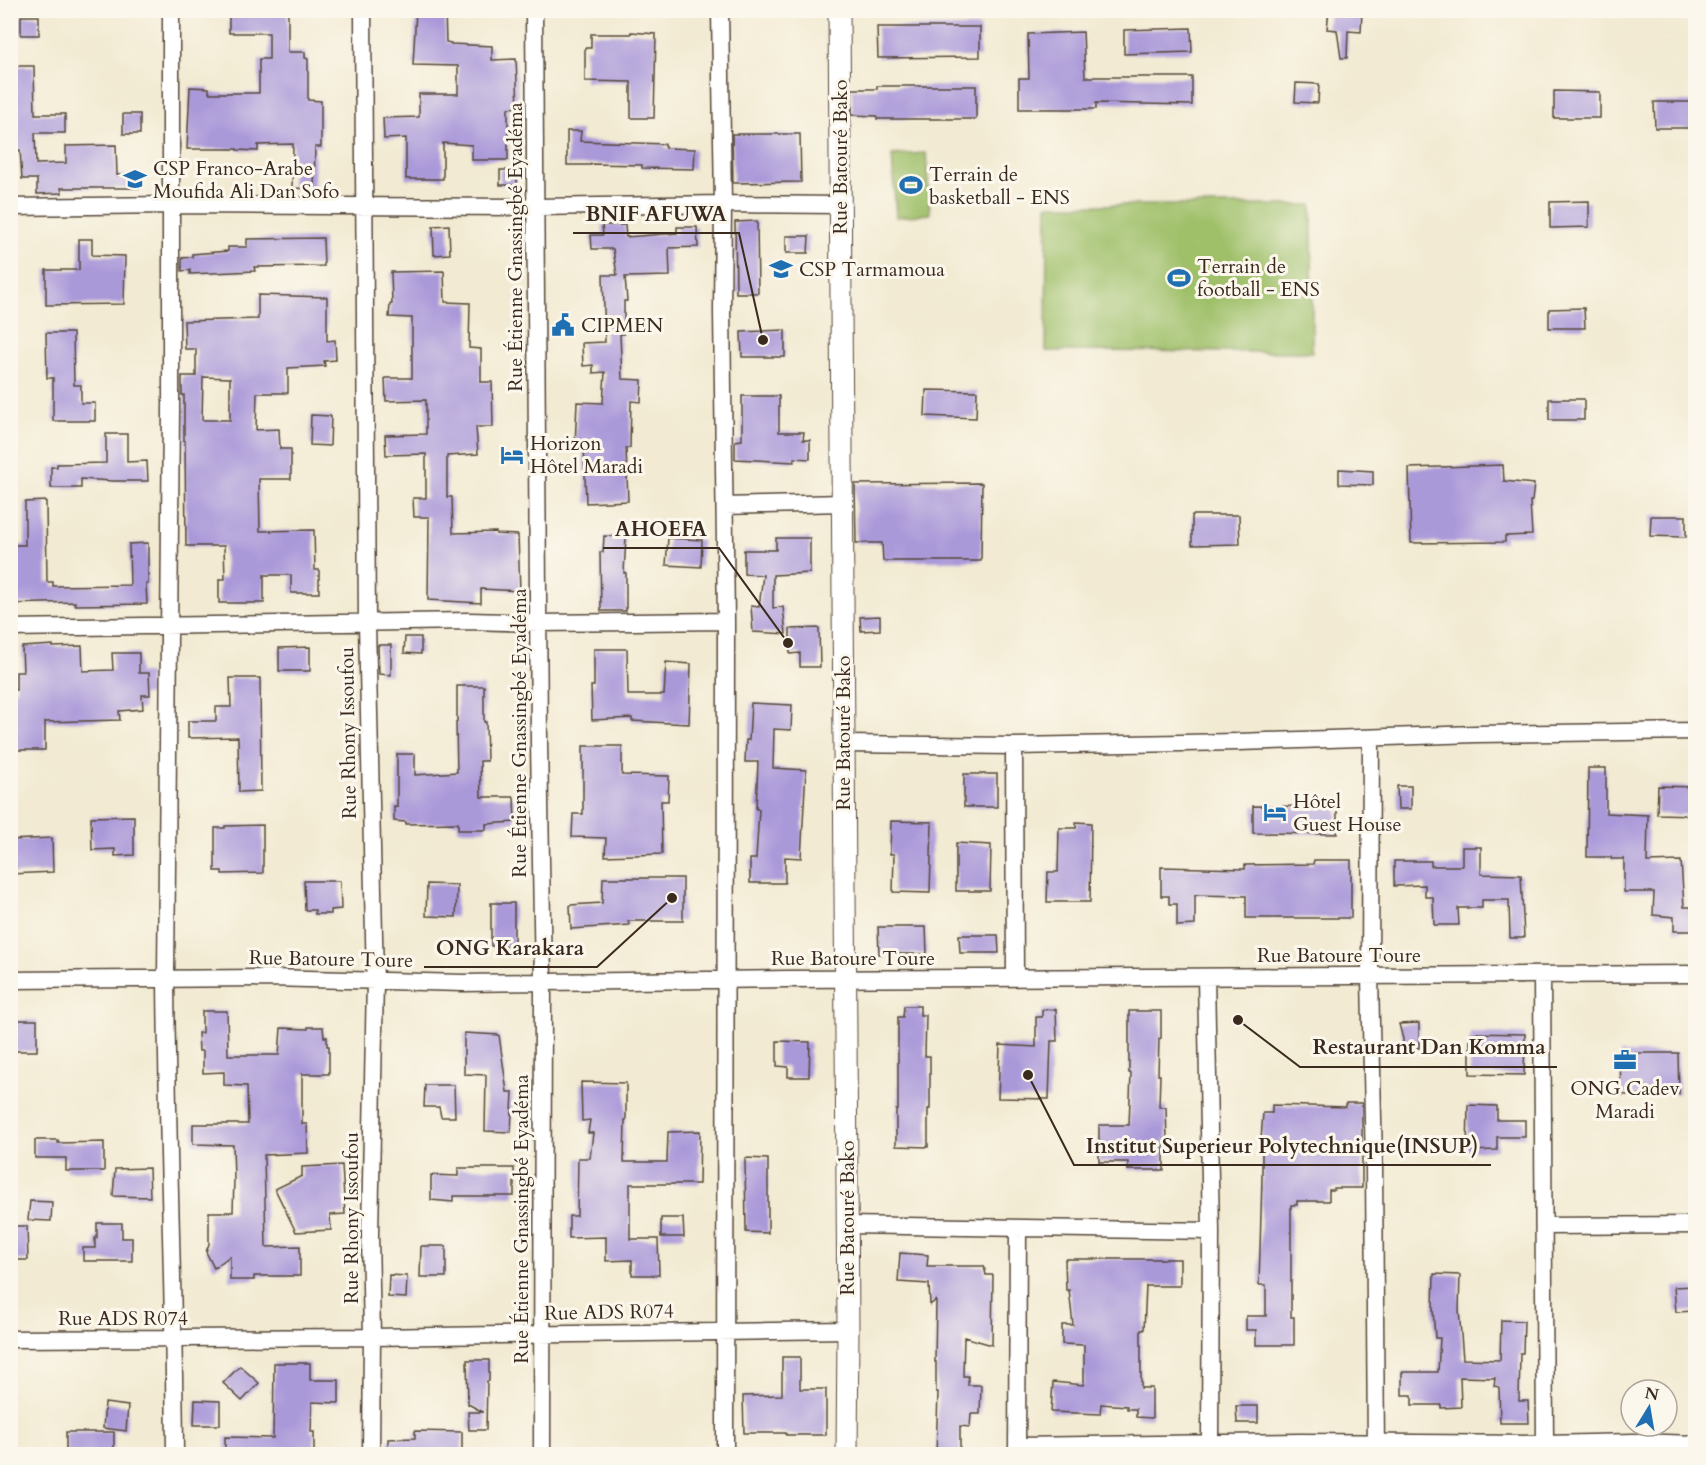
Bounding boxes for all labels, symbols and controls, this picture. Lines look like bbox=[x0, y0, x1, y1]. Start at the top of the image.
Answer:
street label: Rue Batouré Bako bbox=[827, 79, 854, 235]
street label: Rue Étienne Gnassingbé Eyadéma bbox=[502, 102, 529, 392]
place label: CSP Franco-Arabe Moufida Ali Dan Sofo bbox=[153, 155, 339, 205]
place label: Terrain de basketball - ENS bbox=[929, 161, 1070, 211]
school or university icon: CSP Franco-Arabe Moufida Ali Dan Sofo bbox=[122, 166, 148, 192]
sports icon: Terrain de basketball - ENS bbox=[898, 172, 924, 198]
callout: BNIF AFUWA bbox=[573, 194, 739, 233]
text: BNIF AFUWA bbox=[585, 200, 727, 229]
place label: Terrain de football - ENS bbox=[1197, 253, 1320, 303]
school or university icon: CSP Tarmamoua bbox=[768, 256, 794, 282]
place label: CSP Tarmamoua bbox=[799, 256, 945, 283]
sports icon: Terrain de football - ENS bbox=[1166, 265, 1192, 291]
public building icon: CIPMEN bbox=[550, 312, 576, 338]
place label: CIPMEN bbox=[581, 312, 663, 339]
place label: Horizon Hôtel Maradi bbox=[530, 430, 643, 480]
hotel icon: Horizon Hôtel Maradi bbox=[499, 442, 525, 468]
callout: AHOEFA bbox=[603, 509, 719, 548]
text: AHOEFA bbox=[615, 515, 707, 544]
street label: Rue Étienne Gnassingbé Eyadéma bbox=[506, 588, 533, 878]
street label: Rue Rhony Issoufou bbox=[333, 647, 363, 819]
street label: Rue Batouré Bako bbox=[830, 655, 857, 811]
place label: Hôtel Guest House bbox=[1293, 788, 1402, 838]
hotel icon: Hôtel Guest House bbox=[1262, 799, 1288, 825]
callout: ONG Karakara bbox=[424, 928, 597, 967]
text: ONG Karakara bbox=[436, 934, 585, 963]
street label: Rue Batoure Toure bbox=[1257, 942, 1421, 969]
street label: Rue Batoure Toure bbox=[249, 944, 413, 974]
street label: Rue Batoure Toure bbox=[771, 945, 935, 972]
callout: Restaurant Dan Komma bbox=[1300, 1028, 1557, 1067]
text: Restaurant Dan Komma bbox=[1312, 1033, 1546, 1062]
office icon: ONG Cadev Maradi bbox=[1612, 1047, 1638, 1073]
street label: Rue Étienne Gnassingbé Eyadéma bbox=[508, 1074, 535, 1364]
place label: ONG Cadev Maradi bbox=[1570, 1075, 1681, 1125]
callout: Institut Superieur Polytechnique(INSUP) bbox=[1074, 1126, 1491, 1165]
street label: Rue Rhony Issoufou bbox=[338, 1132, 365, 1304]
text: Institut Superieur Polytechnique(INSUP) bbox=[1086, 1132, 1478, 1161]
street label: Rue Batouré Bako bbox=[834, 1140, 861, 1296]
street label: Rue ADS R074 bbox=[544, 1297, 674, 1327]
street label: Rue ADS R074 bbox=[58, 1305, 188, 1332]
north arrow bbox=[1619, 1378, 1679, 1438]
text: N bbox=[1643, 1382, 1661, 1406]

